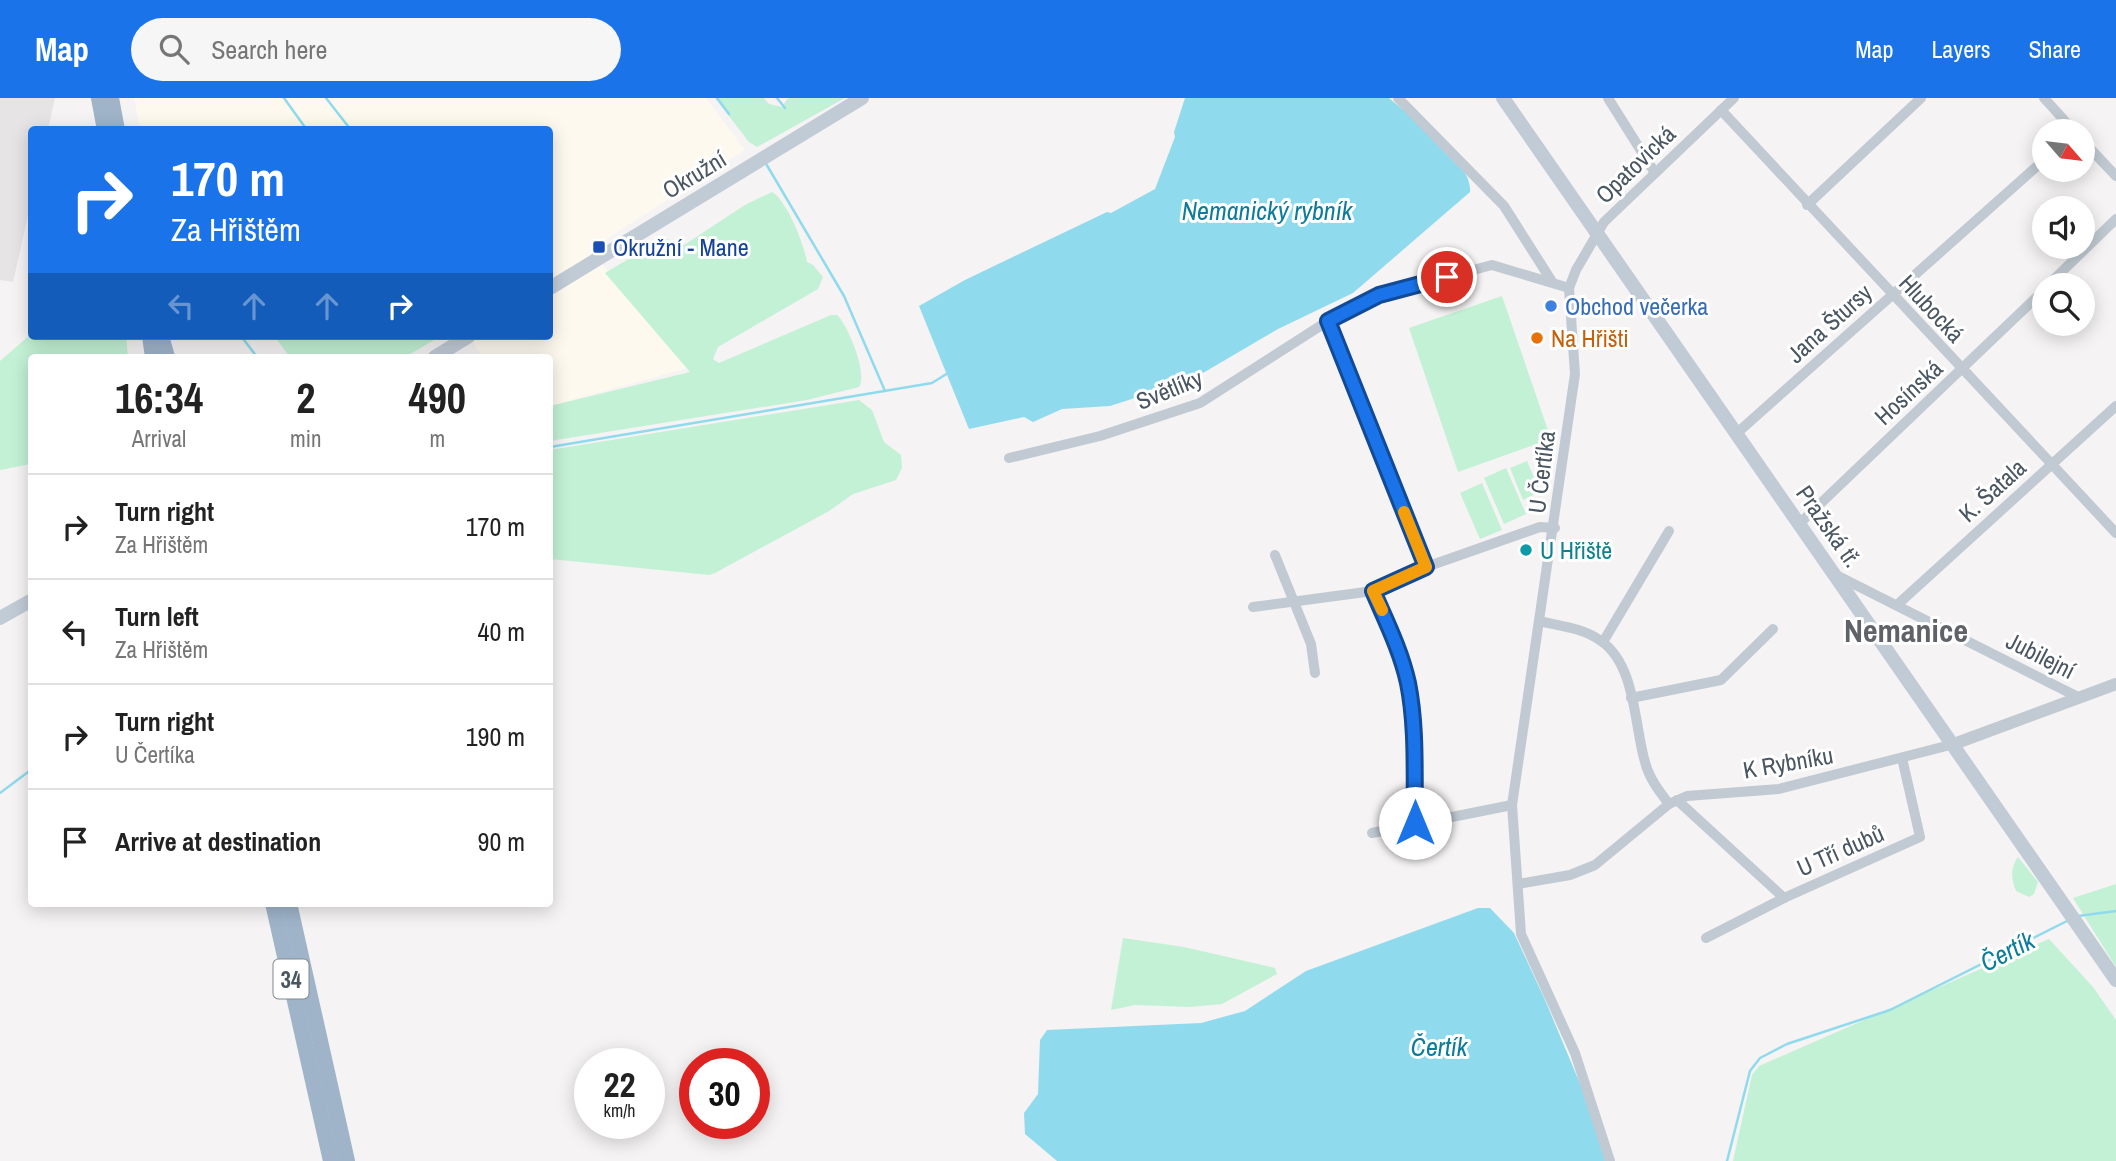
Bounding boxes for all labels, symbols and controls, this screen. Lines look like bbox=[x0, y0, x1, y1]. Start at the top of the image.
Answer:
search box bbox=[131, 18, 621, 81]
text: Map bbox=[35, 27, 89, 71]
icon: search bbox=[155, 30, 193, 68]
text: Search here bbox=[211, 32, 327, 67]
text: Map bbox=[1855, 33, 1893, 65]
text: Layers bbox=[1931, 33, 1990, 65]
text: Share bbox=[2028, 33, 2081, 65]
street label: Opatovická bbox=[1588, 118, 1682, 210]
north arrow bbox=[2032, 119, 2095, 182]
map controls bbox=[2032, 119, 2095, 336]
street label: Okružní bbox=[656, 142, 732, 205]
text: 170 m bbox=[171, 145, 285, 211]
icon: right bbox=[56, 154, 147, 245]
water label: Nemanický rybník bbox=[1182, 193, 1354, 228]
button: sound bbox=[2032, 196, 2095, 259]
text: Za Hřištěm bbox=[171, 208, 301, 251]
place label: Okružní - Mane bbox=[613, 231, 749, 263]
marker: Okružní - Mane bbox=[591, 239, 607, 255]
pin bbox=[1417, 247, 1477, 307]
icon: arrive bbox=[1428, 258, 1466, 296]
street label: Hlubocká bbox=[1892, 267, 1972, 349]
button: search bbox=[2032, 273, 2095, 336]
street label: Jana Štursy bbox=[1780, 276, 1878, 370]
icon: left bbox=[162, 287, 200, 325]
icon: ahead bbox=[235, 287, 273, 325]
icon: ahead bbox=[308, 287, 346, 325]
icon: right bbox=[381, 287, 419, 325]
place label: Obchod večerka bbox=[1565, 290, 1708, 322]
marker: Obchod večerka bbox=[1543, 298, 1559, 314]
place label: Na Hřišti bbox=[1551, 322, 1629, 354]
marker: Na Hřišti bbox=[1529, 330, 1545, 346]
street label: Hosínská bbox=[1867, 352, 1949, 432]
street label: Světlíky bbox=[1131, 361, 1207, 417]
text: 16:34 bbox=[115, 370, 203, 426]
text: 2 bbox=[296, 370, 315, 426]
text: 490 bbox=[409, 370, 466, 426]
text: Arrival bbox=[132, 423, 186, 454]
text: min bbox=[290, 423, 322, 454]
text: m bbox=[429, 423, 445, 454]
street label: U Čertíka bbox=[1520, 429, 1562, 515]
street label: K. Šatala bbox=[1952, 451, 2032, 529]
street label: Pražská tř. bbox=[1789, 479, 1869, 573]
text: Turn right bbox=[115, 494, 214, 529]
icon: right bbox=[56, 508, 94, 546]
text: 170 m bbox=[466, 509, 525, 544]
text: Za Hřištěm bbox=[115, 529, 208, 560]
place label: U Hřiště bbox=[1540, 534, 1612, 566]
marker: U Hřiště bbox=[1518, 542, 1534, 558]
text: Turn left bbox=[115, 599, 199, 634]
district label: Nemanice bbox=[1844, 609, 1968, 652]
icon: left bbox=[56, 613, 94, 651]
text: 40 m bbox=[478, 614, 525, 649]
street label: Jubilejní bbox=[2001, 624, 2081, 686]
text: Za Hřištěm bbox=[115, 634, 208, 665]
text: Turn right bbox=[115, 704, 214, 739]
icon: right bbox=[56, 718, 94, 756]
text: 190 m bbox=[466, 719, 525, 754]
street label: K Rybníku bbox=[1741, 738, 1835, 786]
text: U Čertíka bbox=[115, 739, 195, 770]
position arrow bbox=[1378, 786, 1452, 860]
street label: U Tří dubů bbox=[1792, 817, 1888, 883]
icon: arrive bbox=[56, 823, 94, 861]
text: Arrive at destination bbox=[115, 824, 321, 859]
text: 90 m bbox=[478, 824, 525, 859]
water label: Čertík bbox=[1974, 922, 2041, 980]
road number: 34 bbox=[274, 960, 308, 998]
water label: Čertík bbox=[1411, 1029, 1469, 1064]
speed limit sign: 30 bbox=[679, 1048, 770, 1139]
text: 22 bbox=[604, 1061, 635, 1108]
text: km/h bbox=[604, 1098, 636, 1123]

